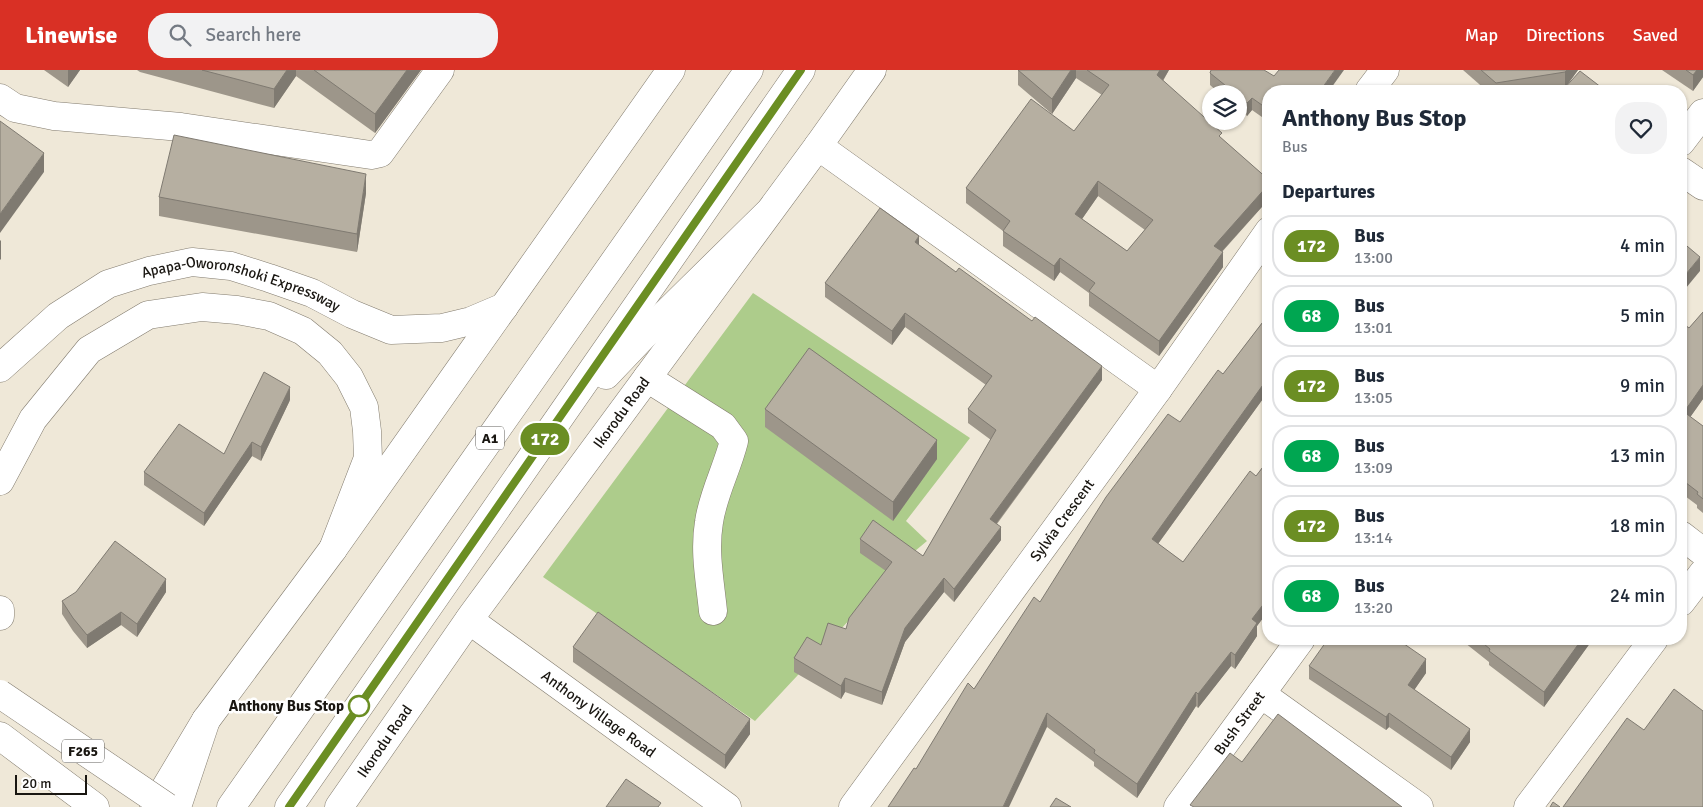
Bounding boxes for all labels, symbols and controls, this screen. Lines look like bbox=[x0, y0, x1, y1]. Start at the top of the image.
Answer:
search box bbox=[148, 13, 498, 58]
text: Linewise bbox=[25, 20, 118, 50]
icon: search bbox=[166, 21, 194, 49]
text: Search here bbox=[206, 23, 301, 47]
text: Map bbox=[1465, 24, 1498, 46]
text: Directions bbox=[1526, 24, 1605, 46]
text: Saved bbox=[1633, 24, 1678, 46]
map controls bbox=[1202, 85, 1247, 130]
button: layers bbox=[1202, 85, 1247, 130]
button: heart bbox=[1615, 102, 1667, 154]
text: Anthony Bus Stop bbox=[1282, 103, 1467, 133]
text: Bus bbox=[1282, 137, 1307, 157]
text: Departures bbox=[1282, 180, 1375, 204]
text: Bus bbox=[1354, 224, 1385, 248]
text: 4 min bbox=[1620, 234, 1665, 258]
text: 172 bbox=[1297, 235, 1326, 257]
text: 13:00 bbox=[1354, 248, 1393, 268]
street label: Apapa-Oworonshoki Expressway bbox=[139, 252, 343, 315]
text: Bus bbox=[1354, 294, 1385, 318]
text: 5 min bbox=[1620, 304, 1665, 328]
text: 68 bbox=[1302, 305, 1321, 327]
text: 13:01 bbox=[1354, 318, 1393, 338]
text: Bus bbox=[1354, 364, 1385, 388]
street label: Ikorodu Road bbox=[589, 373, 654, 452]
text: 9 min bbox=[1620, 374, 1665, 398]
text: 172 bbox=[1297, 375, 1326, 397]
text: 13:05 bbox=[1354, 388, 1393, 408]
line badge: 172 bbox=[516, 423, 574, 455]
road number: A1 bbox=[476, 426, 504, 449]
text: 172 bbox=[530, 428, 560, 450]
text: Bus bbox=[1354, 434, 1385, 458]
text: 13 min bbox=[1610, 444, 1665, 468]
text: 68 bbox=[1302, 445, 1321, 467]
text: 13:09 bbox=[1354, 458, 1393, 478]
street label: Sylvia Crescent bbox=[1026, 476, 1098, 565]
text: Bus bbox=[1354, 504, 1385, 528]
text: 18 min bbox=[1610, 514, 1665, 538]
text: 172 bbox=[1297, 515, 1326, 537]
text: 13:14 bbox=[1354, 528, 1393, 548]
text: Bus bbox=[1354, 574, 1385, 598]
text: 24 min bbox=[1610, 584, 1665, 608]
text: 68 bbox=[1302, 585, 1321, 607]
text: 13:20 bbox=[1354, 598, 1393, 618]
street label: Anthony Village Road bbox=[538, 667, 659, 761]
street label: Bush Street bbox=[1210, 688, 1269, 758]
marker: Anthony Bus Stop bbox=[348, 695, 370, 717]
place label: Anthony Bus Stop bbox=[229, 697, 344, 715]
street label: Ikorodu Road bbox=[353, 702, 416, 781]
road number: F265 bbox=[62, 739, 104, 762]
scale bar bbox=[15, 772, 88, 795]
text: 20 m bbox=[22, 775, 51, 792]

